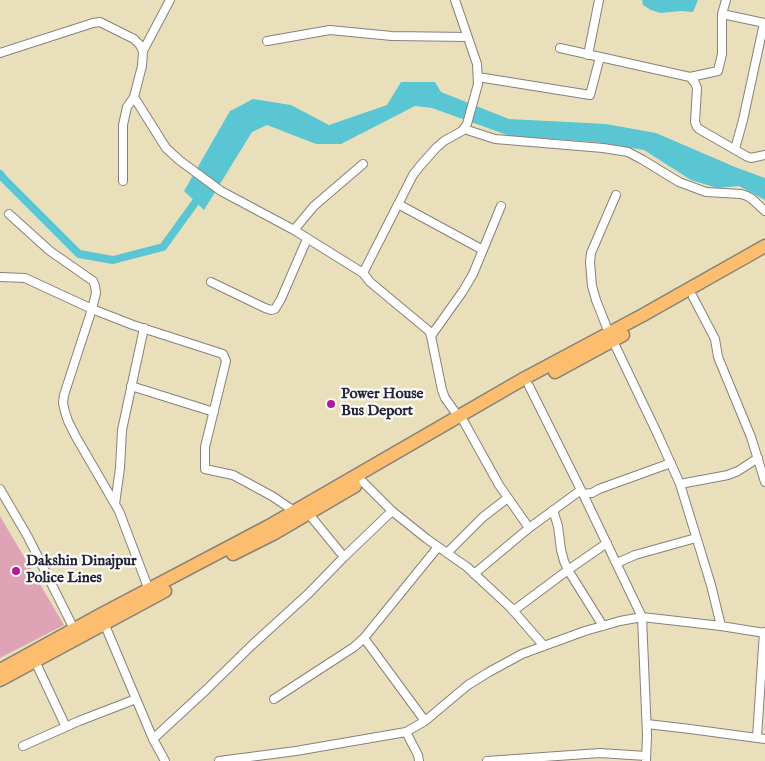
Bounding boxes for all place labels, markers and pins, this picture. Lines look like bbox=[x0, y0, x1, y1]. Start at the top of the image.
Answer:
place label: Power House Bus Deport bbox=[341, 386, 423, 421]
marker: Power House Bus Deport bbox=[325, 398, 337, 410]
place label: Dakshin Dinajpur Police Lines bbox=[26, 553, 137, 588]
marker: Dakshin Dinajpur Police Lines bbox=[10, 565, 22, 577]

